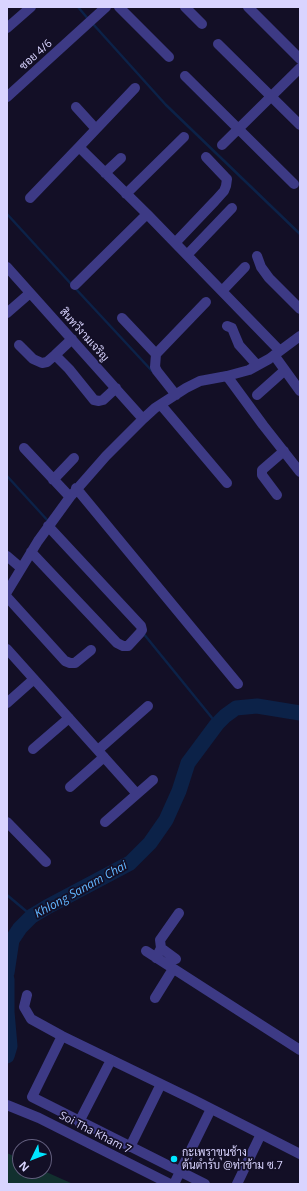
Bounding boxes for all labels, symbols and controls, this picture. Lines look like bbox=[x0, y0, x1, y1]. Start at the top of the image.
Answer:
street label: ซอย 4/6 bbox=[17, 37, 55, 73]
street label: สินทวีงามเจริญ bbox=[57, 306, 111, 364]
water label: Khlong Sanam Chai bbox=[32, 859, 130, 921]
street label: Soi Tha Kham 7 bbox=[57, 1109, 133, 1157]
north arrow bbox=[12, 1139, 52, 1179]
place label: กะเพราขุนช้าง ต้นตำรับ @ท่าข้าม ซ.7 bbox=[182, 1146, 283, 1172]
marker: กะเพราขุนช้าง ต้นตำรับ @ท่าข้าม ซ.7 bbox=[169, 1154, 179, 1164]
text: N bbox=[15, 1158, 32, 1175]

